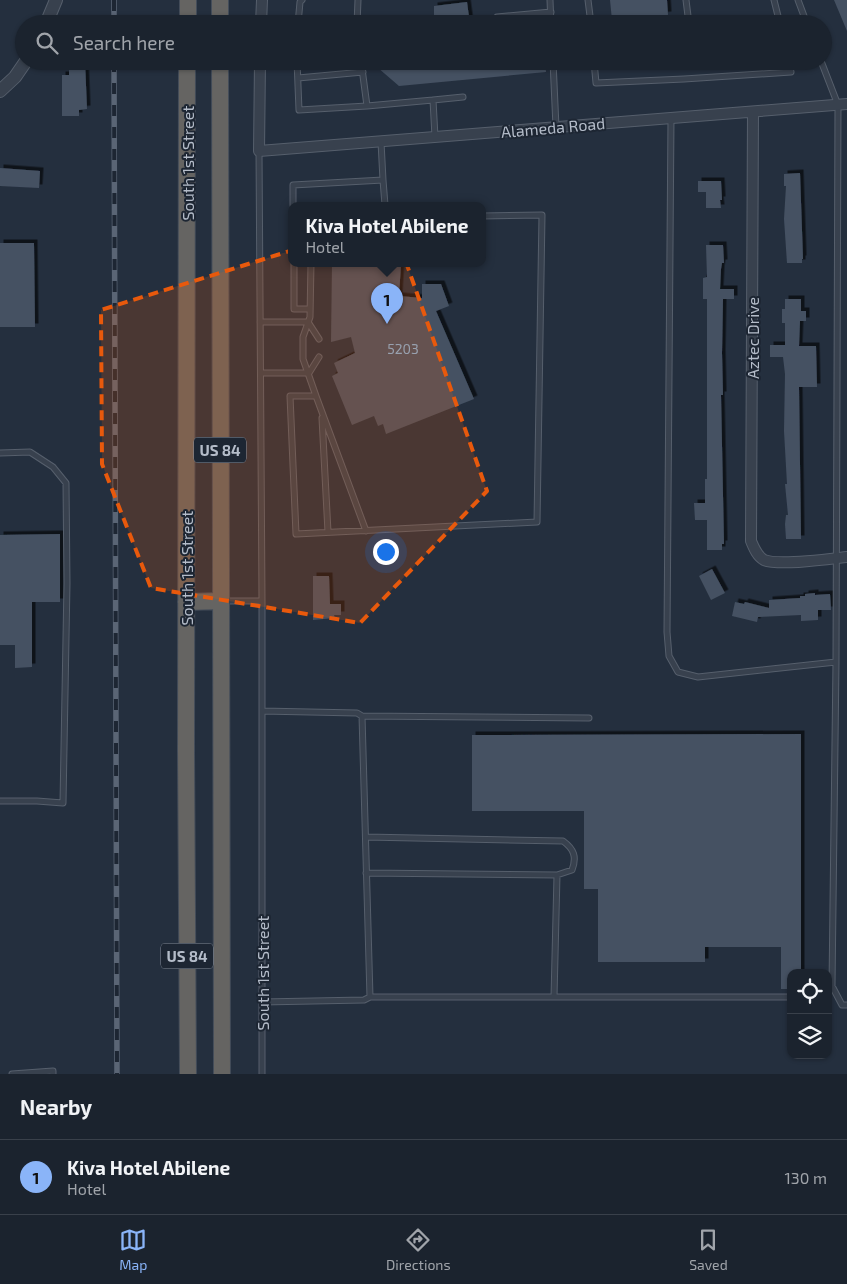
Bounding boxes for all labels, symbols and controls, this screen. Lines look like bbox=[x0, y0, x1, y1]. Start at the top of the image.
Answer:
search box bbox=[15, 15, 832, 70]
icon: search bbox=[33, 29, 61, 57]
text: Search here bbox=[73, 31, 175, 54]
street label: South 1st Street bbox=[178, 106, 197, 220]
street label: Alameda Road bbox=[500, 113, 606, 141]
popup bbox=[288, 202, 486, 267]
text: Kiva Hotel Abilene bbox=[305, 214, 469, 237]
text: Hotel bbox=[305, 237, 345, 256]
pin: 1 bbox=[371, 283, 403, 324]
street label: Aztec Drive bbox=[743, 297, 762, 379]
house number: 5203 bbox=[387, 340, 419, 357]
road number: US 84 bbox=[194, 438, 246, 462]
street label: South 1st Street bbox=[177, 511, 196, 625]
your location bbox=[373, 539, 399, 565]
street label: South 1st Street bbox=[253, 916, 272, 1030]
road number: US 84 bbox=[161, 944, 213, 968]
map controls bbox=[787, 969, 832, 1059]
button: locate bbox=[787, 969, 832, 1014]
button: layers bbox=[787, 1014, 832, 1059]
text: Nearby bbox=[20, 1094, 92, 1119]
text: Kiva Hotel Abilene bbox=[67, 1156, 230, 1179]
text: 1 bbox=[33, 1168, 39, 1187]
text: 130 m bbox=[785, 1168, 827, 1187]
text: Hotel bbox=[67, 1179, 106, 1198]
tab: Map bbox=[119, 1226, 147, 1273]
tab: Directions bbox=[386, 1226, 451, 1273]
tab: Saved bbox=[689, 1226, 728, 1273]

